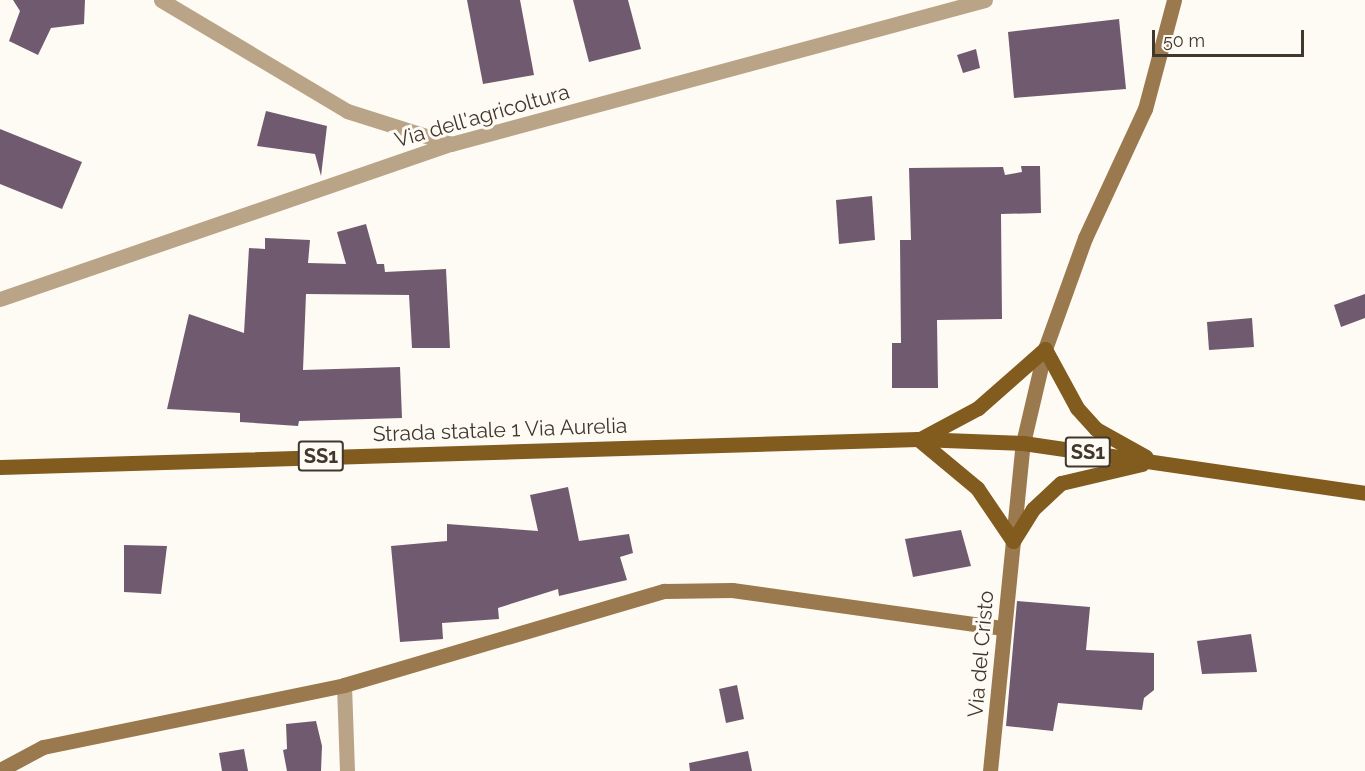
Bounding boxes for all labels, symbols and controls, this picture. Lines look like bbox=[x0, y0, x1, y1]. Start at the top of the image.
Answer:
scale bar bbox=[1155, 18, 1306, 56]
text: 50 m bbox=[1163, 30, 1205, 51]
street label: Via dell'agricoltura bbox=[392, 79, 572, 153]
street label: Strada statale 1 Via Aurelia bbox=[372, 413, 628, 447]
road number: SS1 bbox=[1064, 435, 1112, 469]
road number: SS1 bbox=[297, 439, 345, 473]
street label: Via del Cristo bbox=[963, 589, 999, 719]

